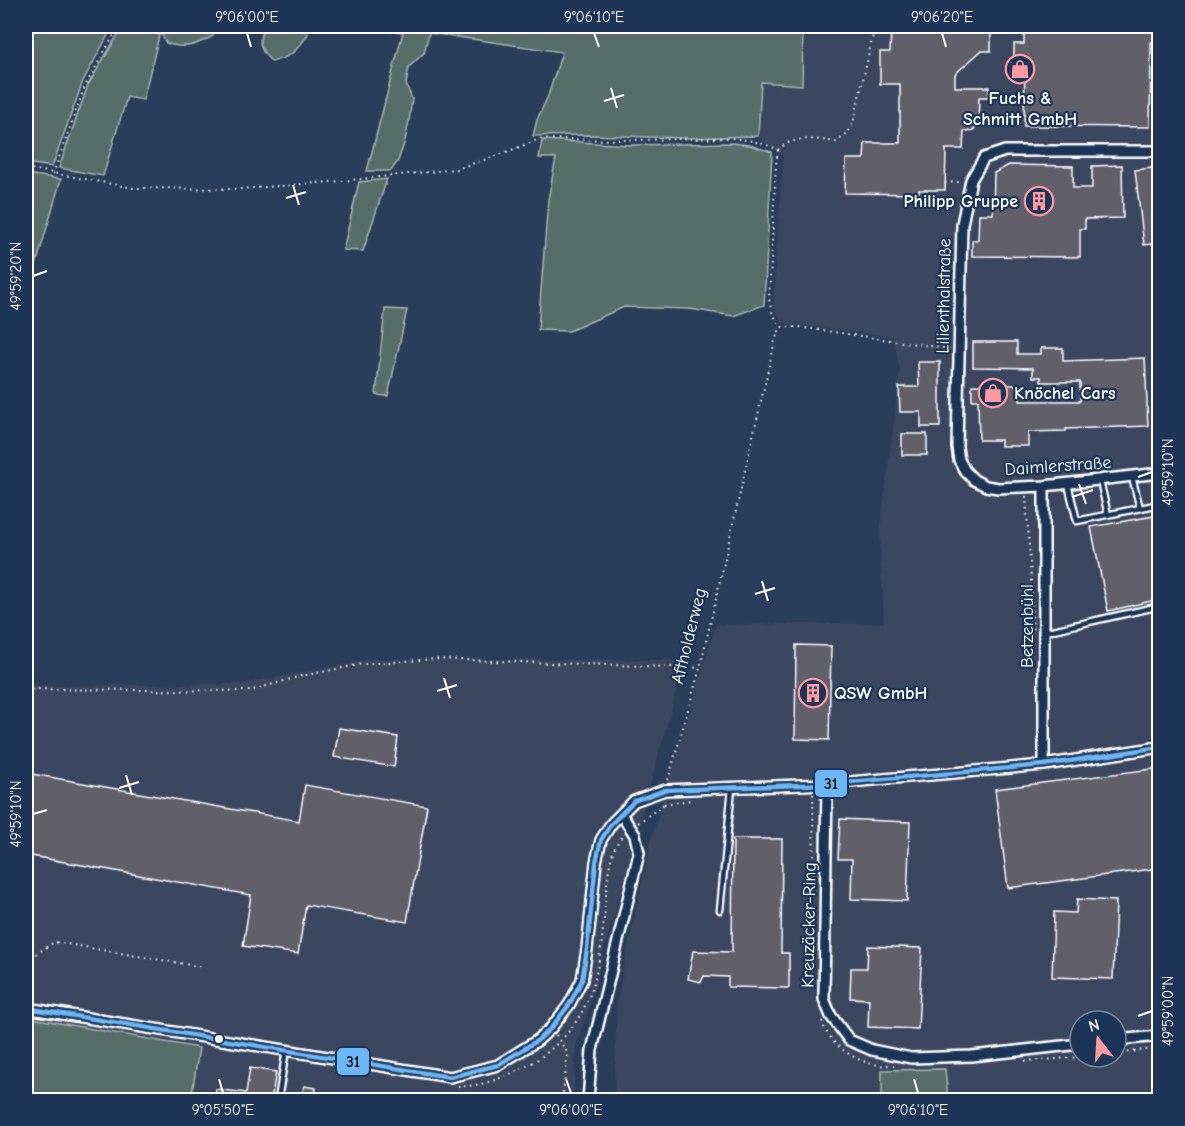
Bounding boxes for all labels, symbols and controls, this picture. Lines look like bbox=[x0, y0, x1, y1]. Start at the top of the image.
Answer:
text: 9°06'00"E bbox=[215, 8, 279, 26]
text: 9°06'10"E bbox=[564, 8, 624, 26]
text: 9°06'20"E bbox=[911, 8, 973, 26]
shop icon: Fuchs & Schmitt GmbH bbox=[1004, 53, 1036, 85]
place label: Fuchs & Schmitt GmbH bbox=[963, 88, 1077, 130]
building icon: Philipp Gruppe bbox=[1023, 185, 1055, 217]
place label: Philipp Gruppe bbox=[904, 191, 1018, 212]
street label: Lilienthalstraße bbox=[932, 238, 956, 354]
text: 49°59'20"N bbox=[7, 242, 25, 310]
shop icon: Knöchel Cars bbox=[977, 377, 1009, 409]
place label: Knöchel Cars bbox=[1014, 383, 1116, 404]
text: 49°59'10"N bbox=[1159, 438, 1177, 506]
street label: Daimlerstraße bbox=[1004, 452, 1112, 480]
street label: Betzenbühl bbox=[1017, 584, 1038, 668]
street label: Aftholderweg bbox=[667, 586, 711, 686]
building icon: QSW GmbH bbox=[797, 677, 829, 709]
place label: QSW GmbH bbox=[834, 683, 927, 704]
line badge: 31 bbox=[814, 769, 848, 798]
text: 31 bbox=[824, 775, 838, 793]
text: 49°59'10"N bbox=[7, 780, 25, 848]
street label: Kreuzäcker-Ring bbox=[797, 862, 821, 988]
text: 49°59'00"N bbox=[1159, 976, 1177, 1046]
north arrow bbox=[1068, 1009, 1128, 1069]
text: N bbox=[1086, 1015, 1102, 1036]
unlabelled marker bbox=[213, 1033, 225, 1045]
line badge: 31 bbox=[336, 1047, 370, 1076]
text: 31 bbox=[346, 1053, 360, 1071]
text: 9°05'50"E bbox=[192, 1101, 254, 1119]
text: 9°06'00"E bbox=[539, 1101, 603, 1119]
text: 9°06'10"E bbox=[888, 1101, 948, 1119]

